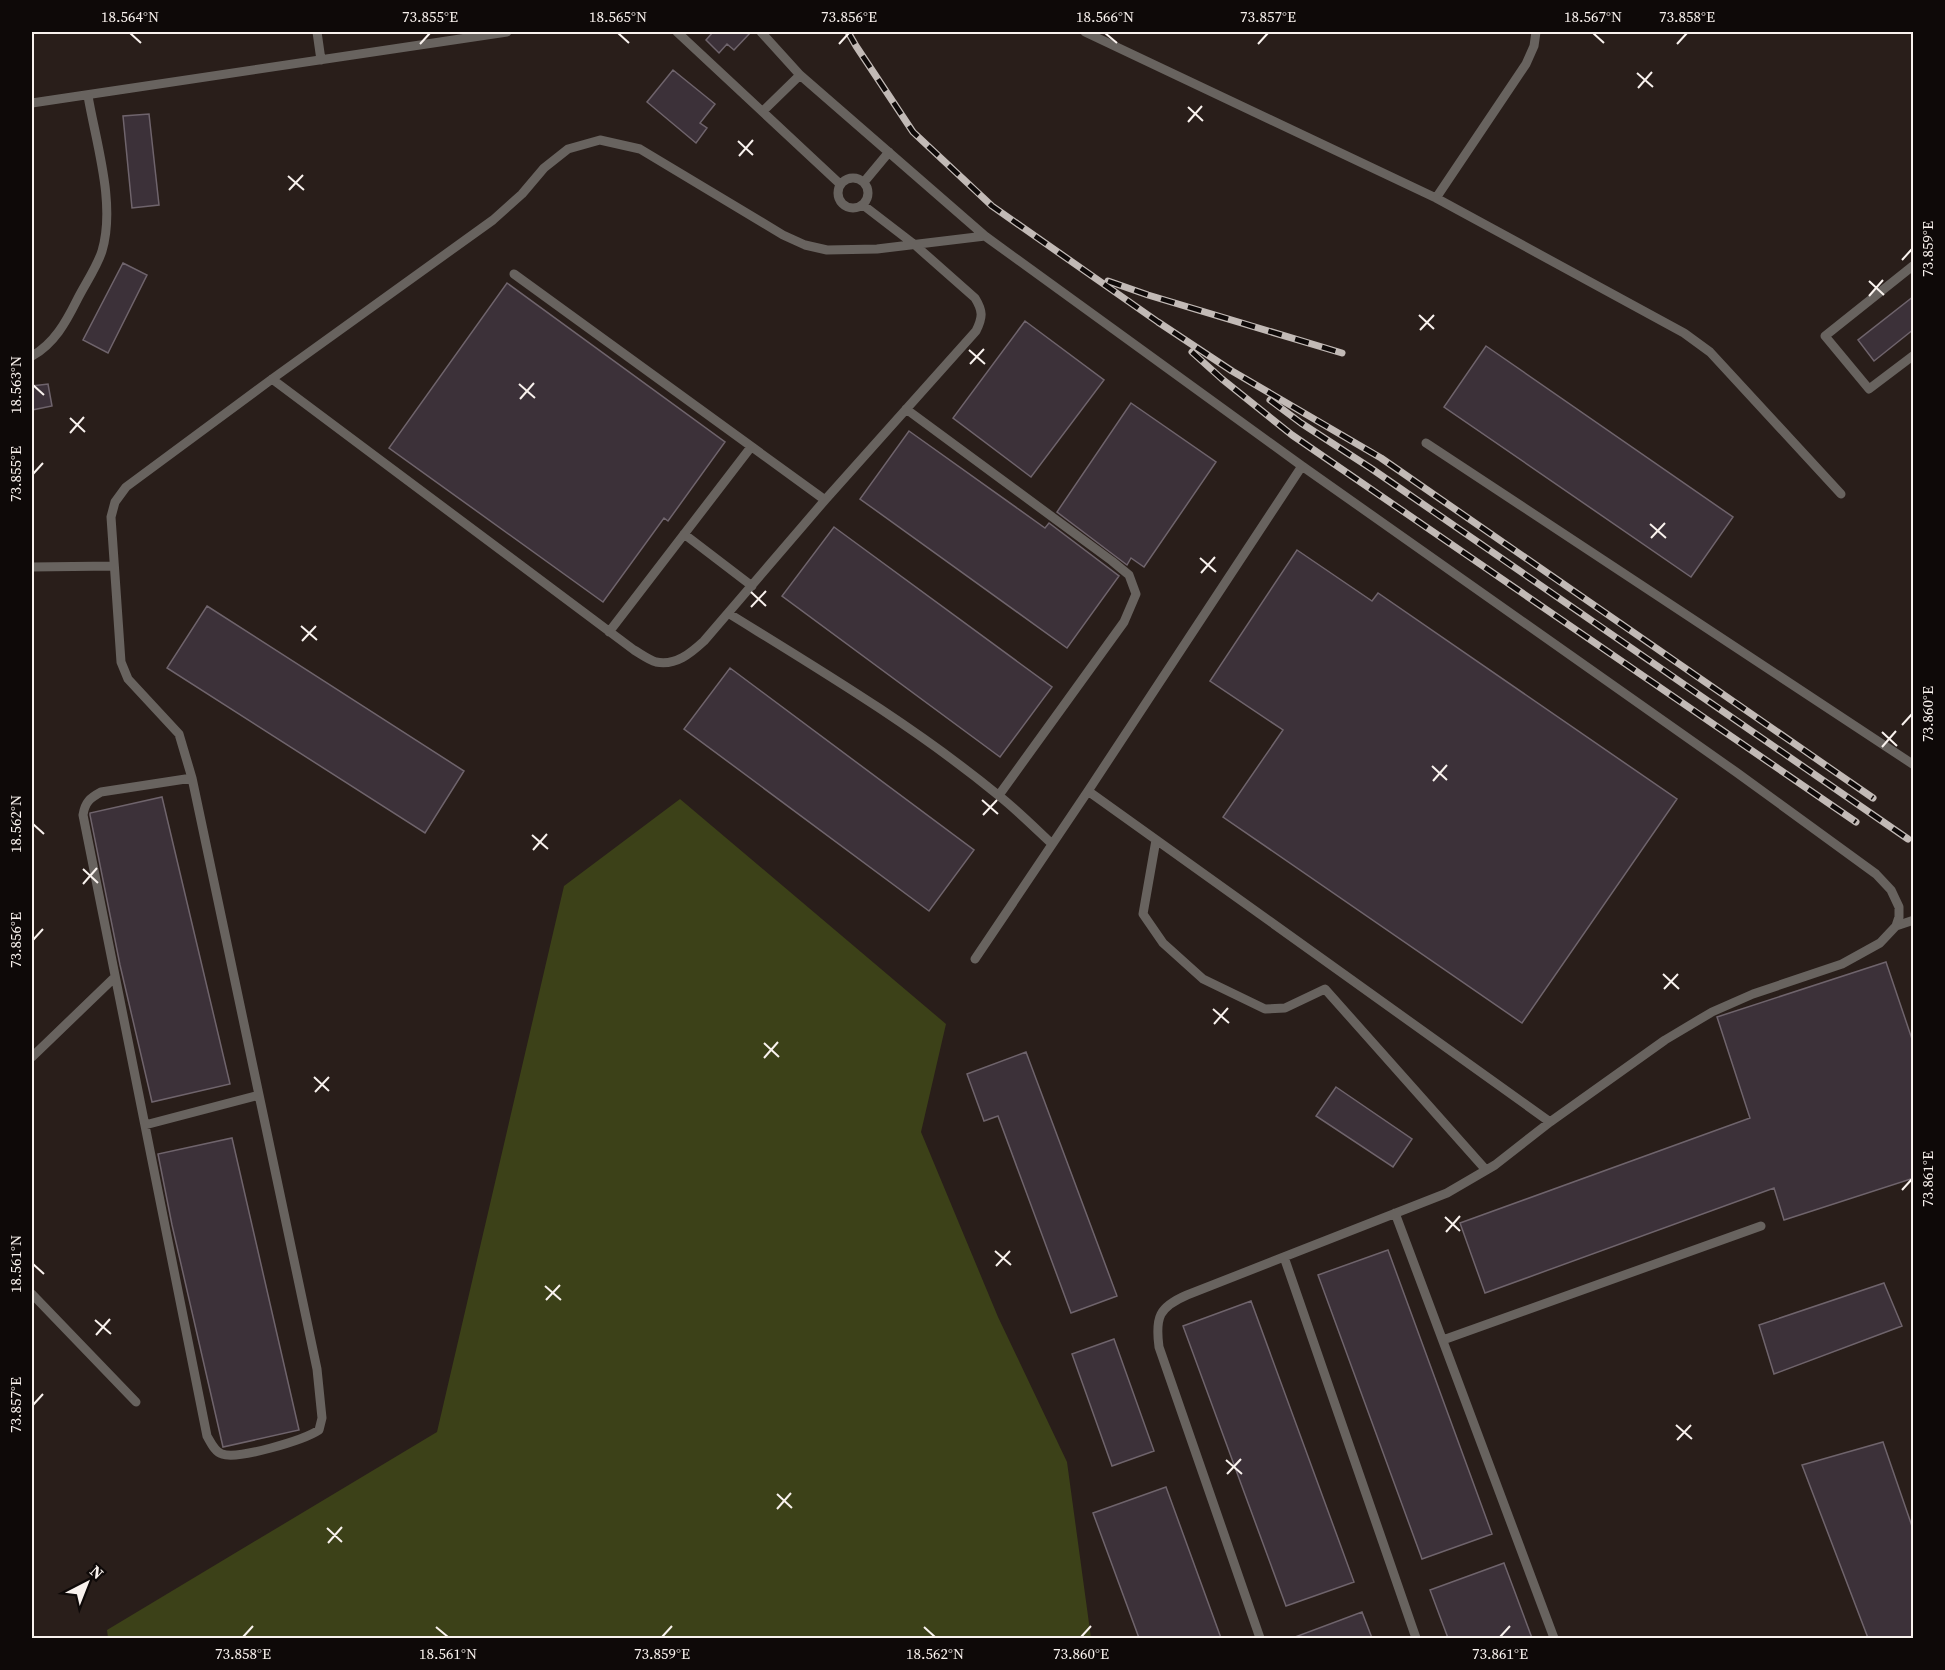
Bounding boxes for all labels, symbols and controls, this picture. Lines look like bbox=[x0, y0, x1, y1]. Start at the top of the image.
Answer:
text: 18.564°N bbox=[101, 6, 159, 27]
text: 73.855°E bbox=[402, 6, 458, 27]
text: 18.565°N bbox=[589, 6, 647, 27]
text: 73.856°E bbox=[821, 6, 877, 27]
text: 18.566°N bbox=[1076, 6, 1134, 27]
text: 73.857°E bbox=[1240, 6, 1296, 27]
text: 18.567°N bbox=[1564, 6, 1622, 27]
text: 73.858°E bbox=[1659, 6, 1715, 27]
text: 73.859°E bbox=[1917, 221, 1938, 277]
text: 18.563°N bbox=[5, 356, 26, 414]
text: 73.855°E bbox=[5, 446, 26, 502]
text: 73.860°E bbox=[1917, 686, 1938, 742]
text: 18.562°N bbox=[5, 795, 26, 853]
text: 73.856°E bbox=[5, 912, 26, 968]
text: 73.861°E bbox=[1917, 1151, 1938, 1207]
text: 18.561°N bbox=[5, 1235, 26, 1293]
text: 73.857°E bbox=[5, 1377, 26, 1433]
north arrow bbox=[57, 1553, 117, 1613]
text: N bbox=[85, 1560, 109, 1584]
text: 73.858°E bbox=[215, 1643, 271, 1664]
text: 18.561°N bbox=[419, 1643, 477, 1664]
text: 73.859°E bbox=[634, 1643, 690, 1664]
text: 18.562°N bbox=[906, 1643, 964, 1664]
text: 73.860°E bbox=[1053, 1643, 1109, 1664]
text: 73.861°E bbox=[1472, 1643, 1528, 1664]

